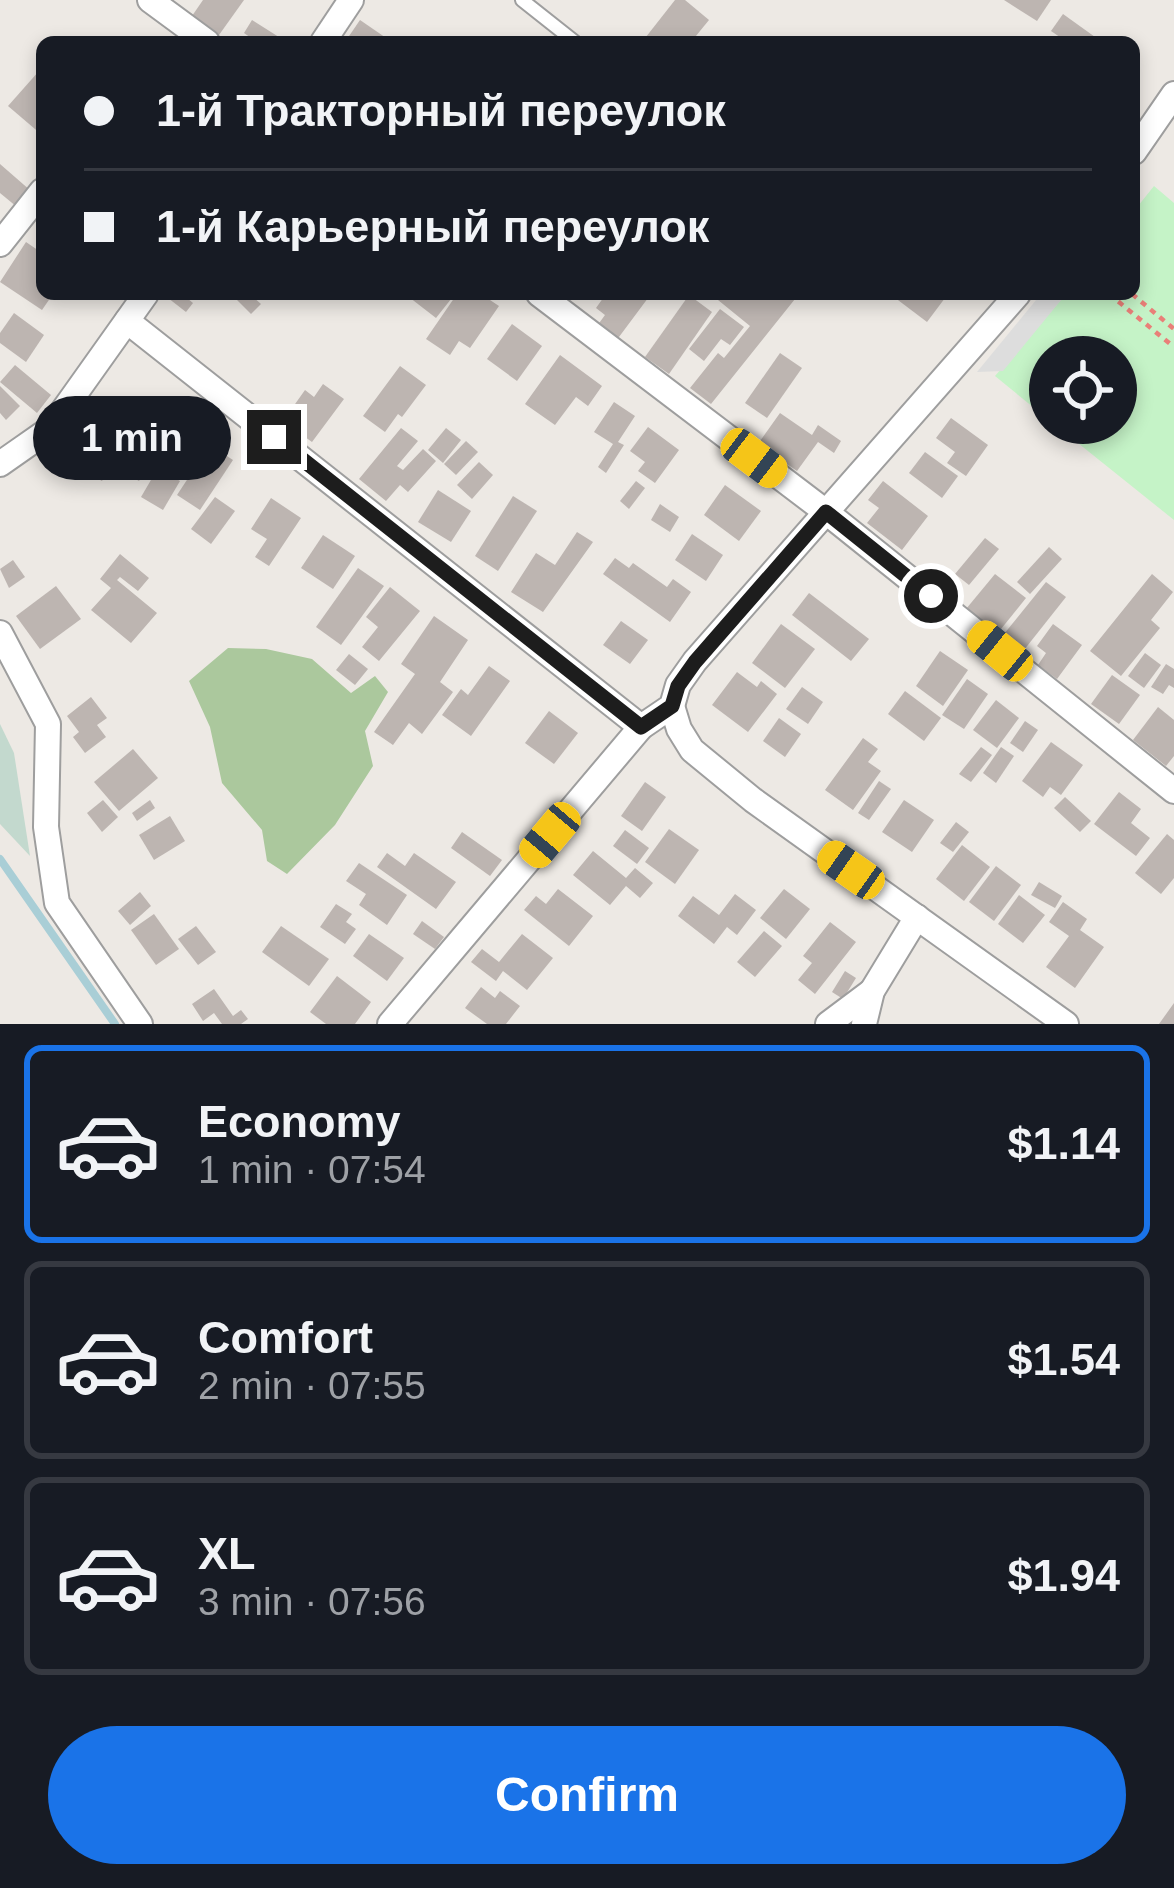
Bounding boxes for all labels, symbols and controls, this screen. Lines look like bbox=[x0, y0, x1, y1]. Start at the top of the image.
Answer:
text: 1-й Тракторный переулок bbox=[156, 85, 726, 136]
text: 1-й Карьерный переулок bbox=[156, 201, 709, 252]
map controls bbox=[1029, 336, 1137, 444]
button: locate bbox=[1029, 336, 1137, 444]
callout: 1 min bbox=[34, 395, 232, 479]
route end bbox=[247, 410, 301, 464]
text: 1 min bbox=[81, 416, 183, 459]
car bbox=[714, 422, 794, 494]
route start bbox=[904, 569, 958, 623]
car bbox=[961, 614, 1039, 688]
car bbox=[513, 796, 587, 874]
car bbox=[811, 835, 891, 905]
icon: car bbox=[54, 1090, 162, 1198]
text: Economy bbox=[198, 1096, 401, 1147]
text: $1.14 bbox=[1007, 1118, 1120, 1169]
text: 1 min · 07:54 bbox=[198, 1148, 426, 1191]
icon: car bbox=[54, 1306, 162, 1414]
text: Comfort bbox=[198, 1312, 373, 1363]
text: $1.54 bbox=[1007, 1334, 1120, 1385]
text: 2 min · 07:55 bbox=[198, 1364, 426, 1407]
icon: car bbox=[54, 1522, 162, 1630]
text: XL bbox=[198, 1528, 256, 1579]
text: $1.94 bbox=[1007, 1550, 1120, 1601]
text: 3 min · 07:56 bbox=[198, 1580, 426, 1623]
button: Confirm bbox=[48, 1726, 1126, 1864]

